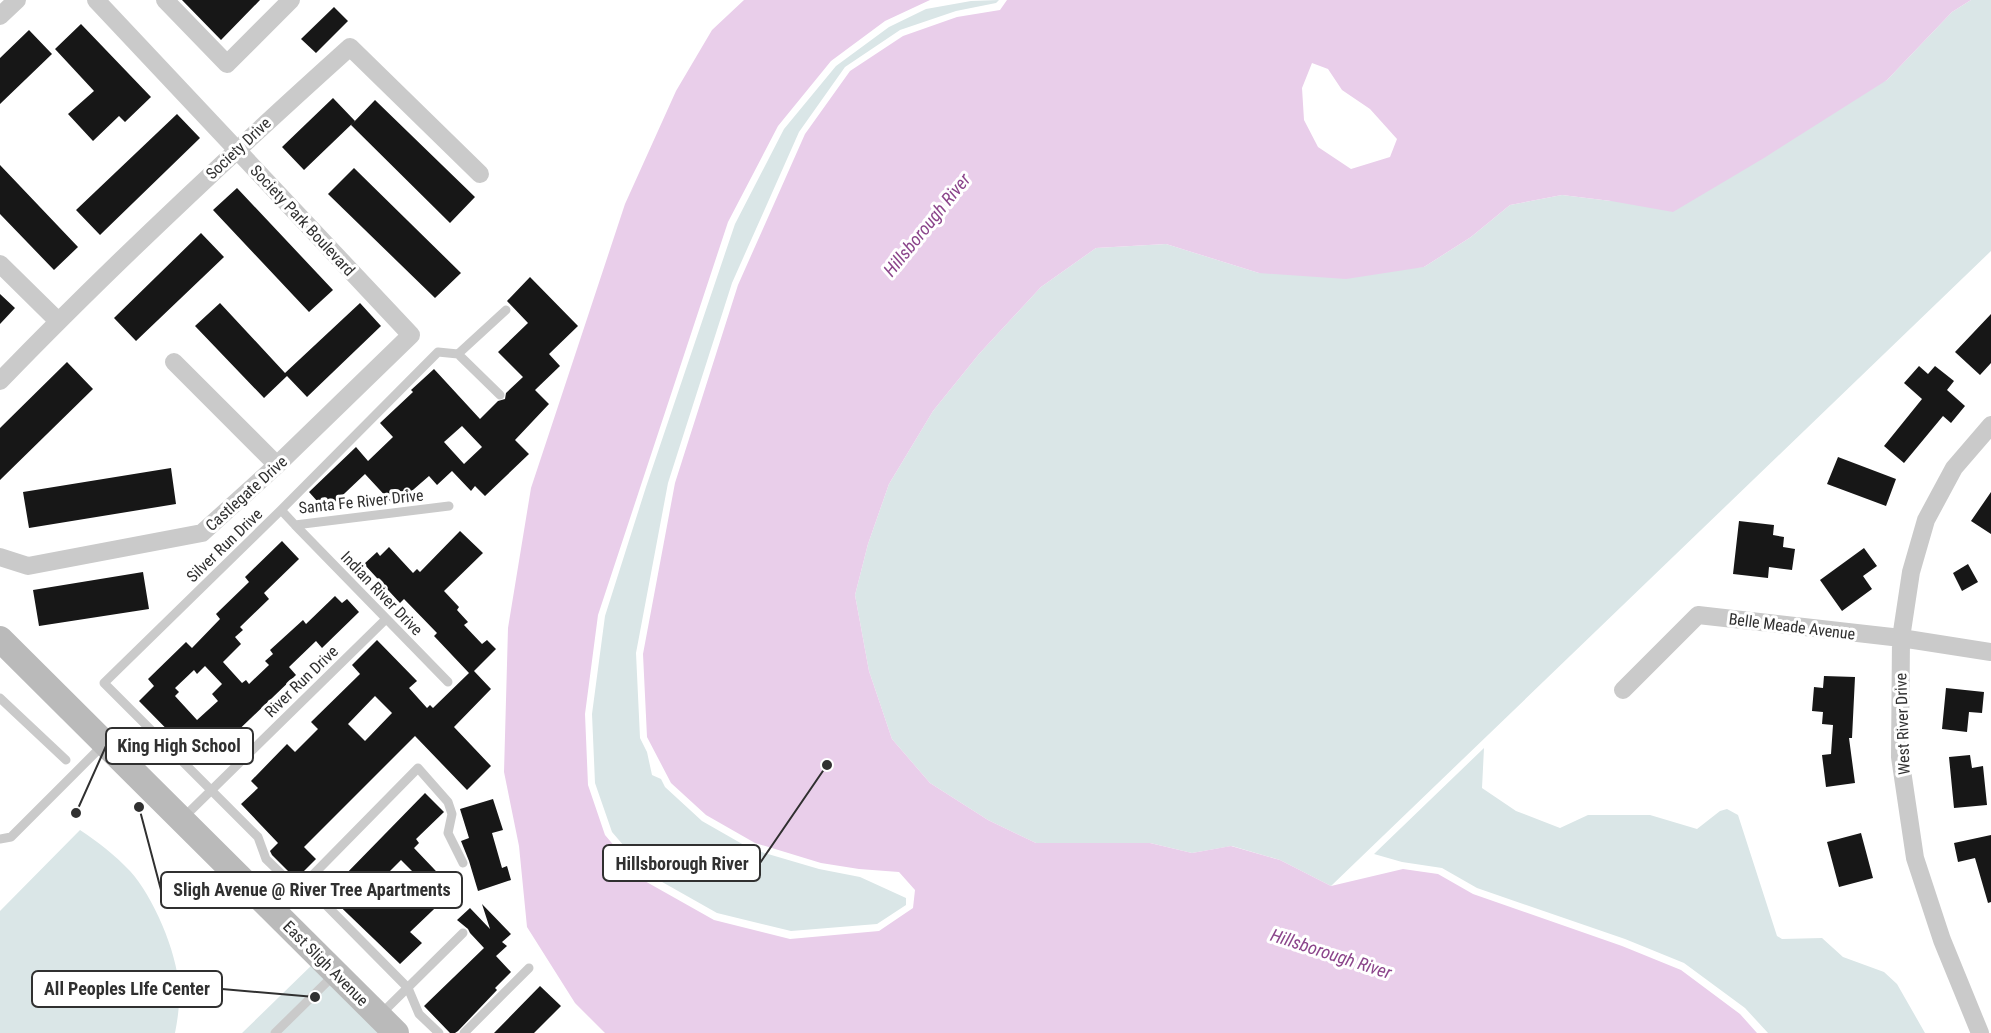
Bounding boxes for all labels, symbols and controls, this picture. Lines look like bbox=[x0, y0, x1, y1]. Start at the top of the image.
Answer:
street label: Society Drive bbox=[202, 113, 275, 183]
street label: Society Park Boulevard bbox=[246, 161, 359, 280]
water label: Hillsborough River bbox=[879, 169, 975, 280]
street label: Castlegate Drive bbox=[202, 452, 291, 535]
street label: Santa Fe River Drive bbox=[298, 485, 424, 517]
street label: Silver Run Drive bbox=[183, 504, 266, 586]
street label: Indian River Drive bbox=[337, 547, 426, 639]
street label: Belle Meade Avenue bbox=[1728, 609, 1856, 644]
street label: River Run Drive bbox=[261, 642, 342, 721]
street label: West River Drive bbox=[1891, 673, 1914, 775]
callout: King High School bbox=[106, 728, 253, 764]
text: King High School bbox=[117, 735, 241, 756]
callout: Hillsborough River bbox=[603, 845, 760, 881]
text: Hillsborough River bbox=[615, 853, 749, 874]
callout: Sligh Avenue @ River Tree Apartments bbox=[161, 872, 462, 908]
text: Sligh Avenue @ River Tree Apartments bbox=[173, 879, 451, 900]
street label: East Sligh Avenue bbox=[279, 917, 372, 1010]
water label: Hillsborough River bbox=[1268, 924, 1395, 983]
callout: All Peoples LIfe Center bbox=[32, 971, 222, 1007]
text: All Peoples LIfe Center bbox=[44, 978, 210, 999]

